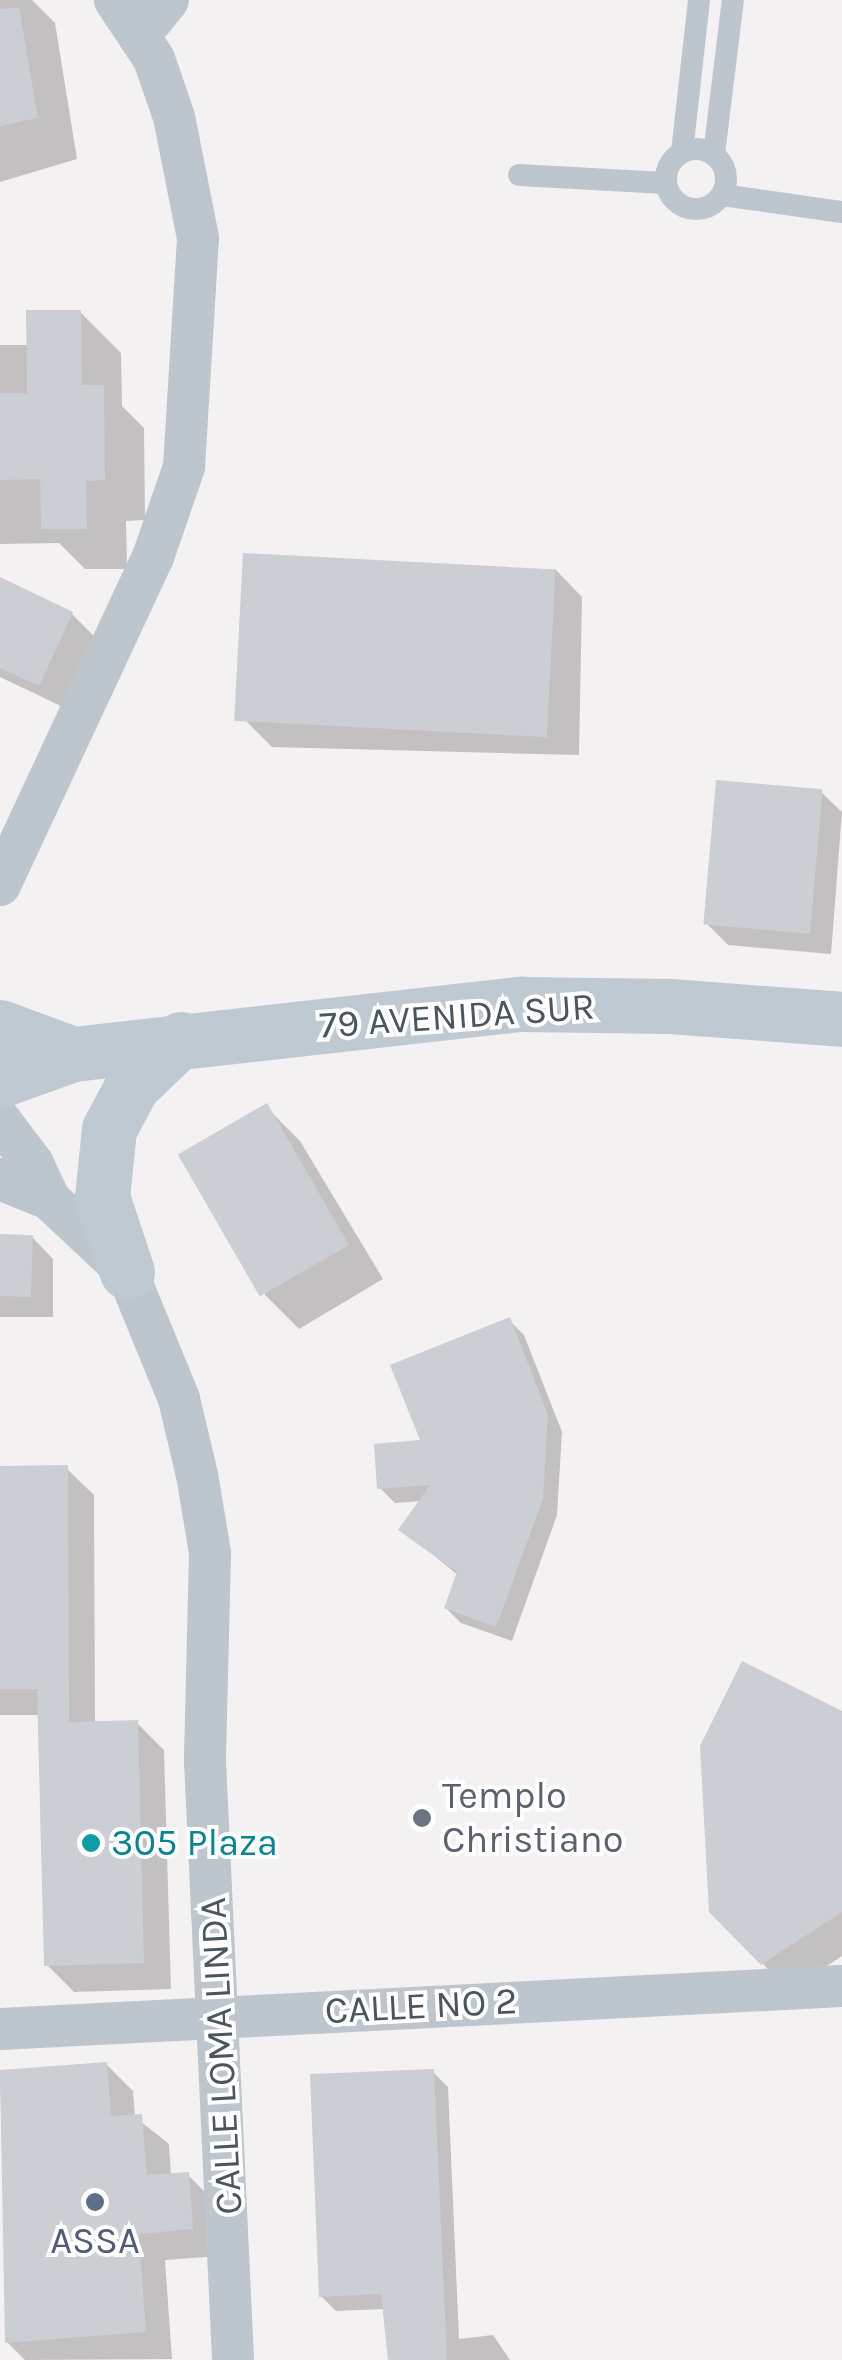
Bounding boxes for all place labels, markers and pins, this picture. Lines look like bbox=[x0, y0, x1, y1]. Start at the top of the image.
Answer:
place label: Templo Christiano bbox=[442, 1773, 623, 1862]
marker: Templo Christiano bbox=[411, 1807, 433, 1829]
place label: 305 Plaza bbox=[111, 1820, 278, 1866]
marker: 305 Plaza bbox=[80, 1832, 102, 1854]
marker: ASSA bbox=[84, 2191, 106, 2213]
place label: ASSA bbox=[50, 2218, 140, 2264]

